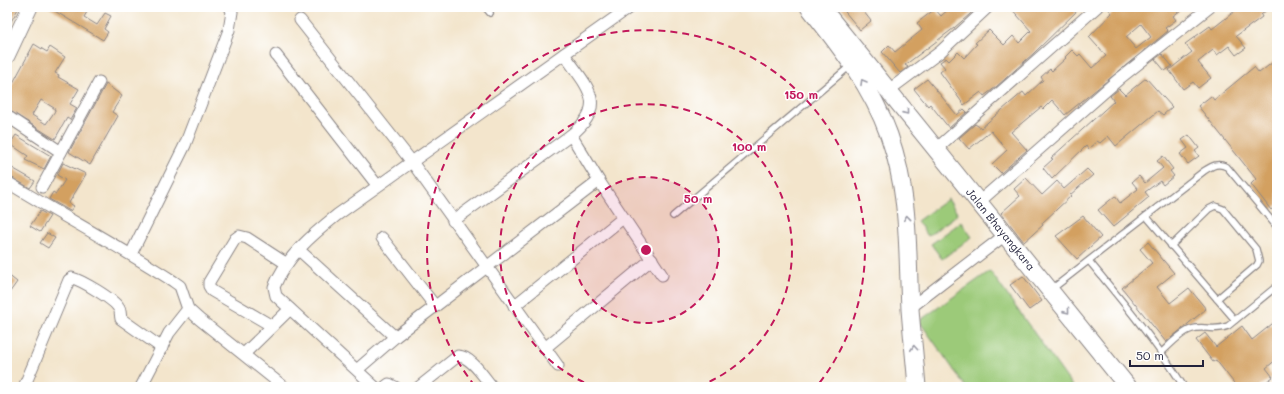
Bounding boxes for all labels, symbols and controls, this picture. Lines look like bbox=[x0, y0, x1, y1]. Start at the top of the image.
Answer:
one-way arrow bbox=[861, 79, 868, 86]
text: 150 m bbox=[784, 86, 818, 102]
one-way arrow bbox=[902, 107, 909, 114]
text: 100 m bbox=[732, 138, 766, 154]
street label: Jalan Bhayangkara bbox=[963, 185, 1039, 274]
text: 50 m bbox=[684, 190, 712, 206]
one-way arrow bbox=[902, 215, 911, 221]
centre of rings bbox=[639, 243, 653, 257]
one-way arrow bbox=[1062, 307, 1069, 314]
scale bar bbox=[1130, 342, 1203, 368]
one-way arrow bbox=[909, 345, 918, 351]
text: 50 m bbox=[1136, 347, 1164, 363]

